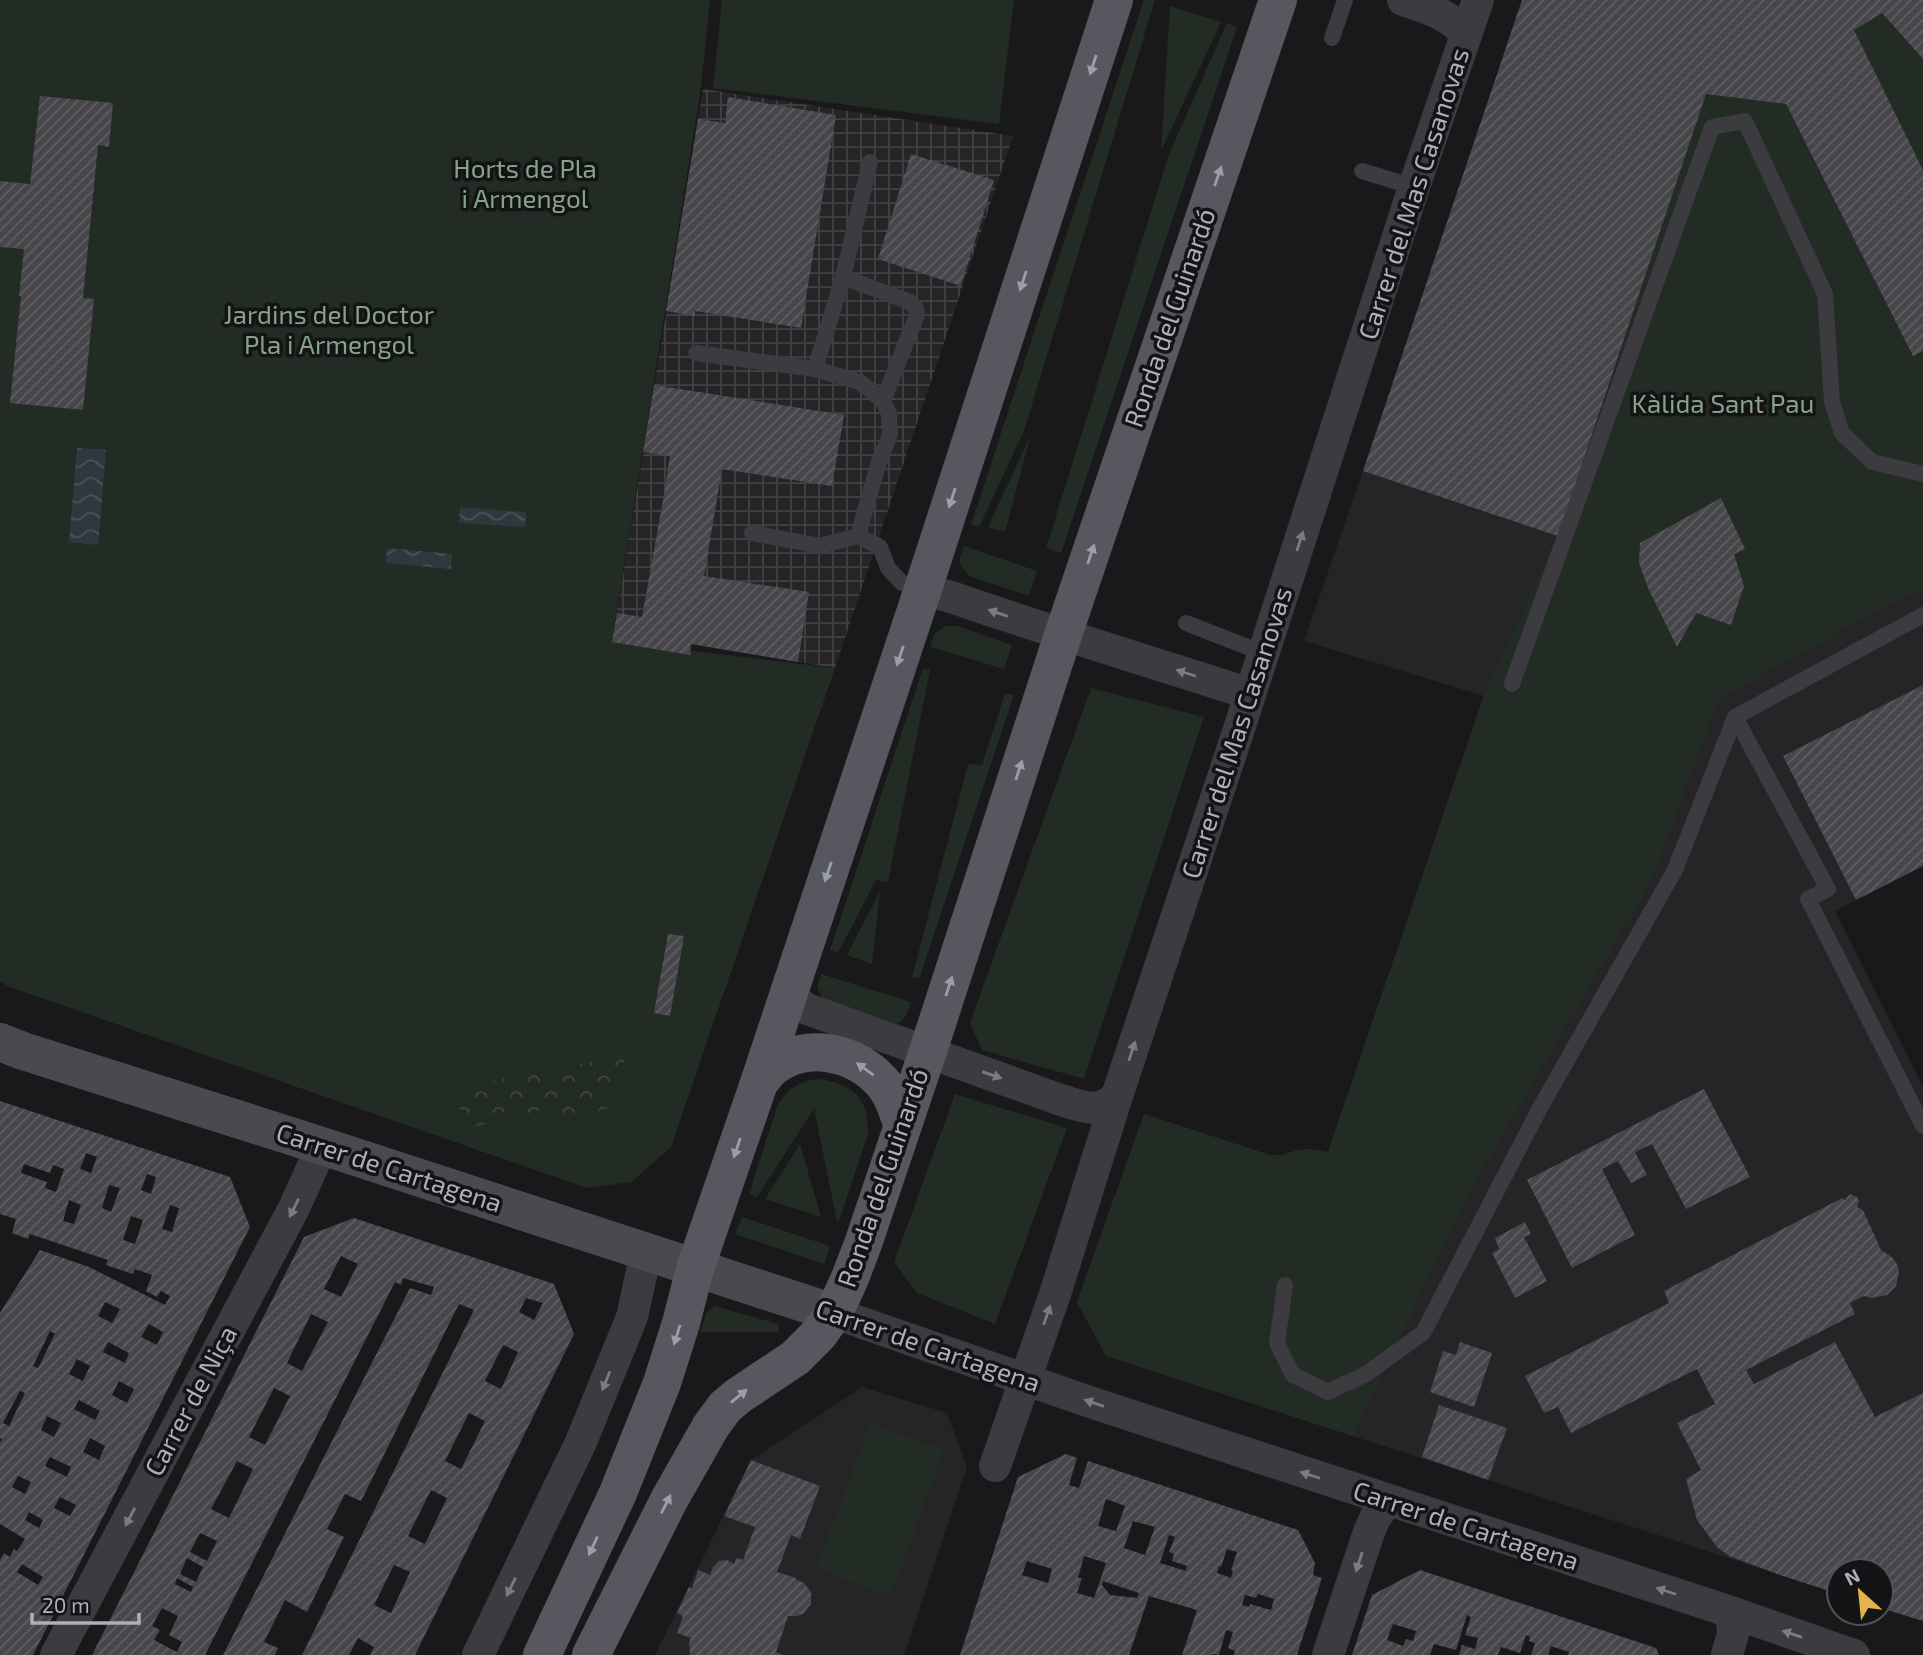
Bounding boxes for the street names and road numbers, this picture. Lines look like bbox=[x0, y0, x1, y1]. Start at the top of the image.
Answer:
street label: Carrer del Mas Casanovas bbox=[1351, 44, 1474, 343]
street label: Ronda del Guinardó bbox=[1117, 204, 1221, 431]
street label: Carrer del Mas Casanovas bbox=[1174, 583, 1297, 882]
street label: Ronda del Guinardó bbox=[830, 1064, 934, 1291]
street label: Carrer de Cartagena bbox=[273, 1115, 506, 1218]
street label: Carrer de Cartagena bbox=[812, 1292, 1045, 1398]
street label: Carrer de Niça bbox=[137, 1320, 244, 1482]
street label: Carrer de Cartagena bbox=[1350, 1473, 1583, 1576]

